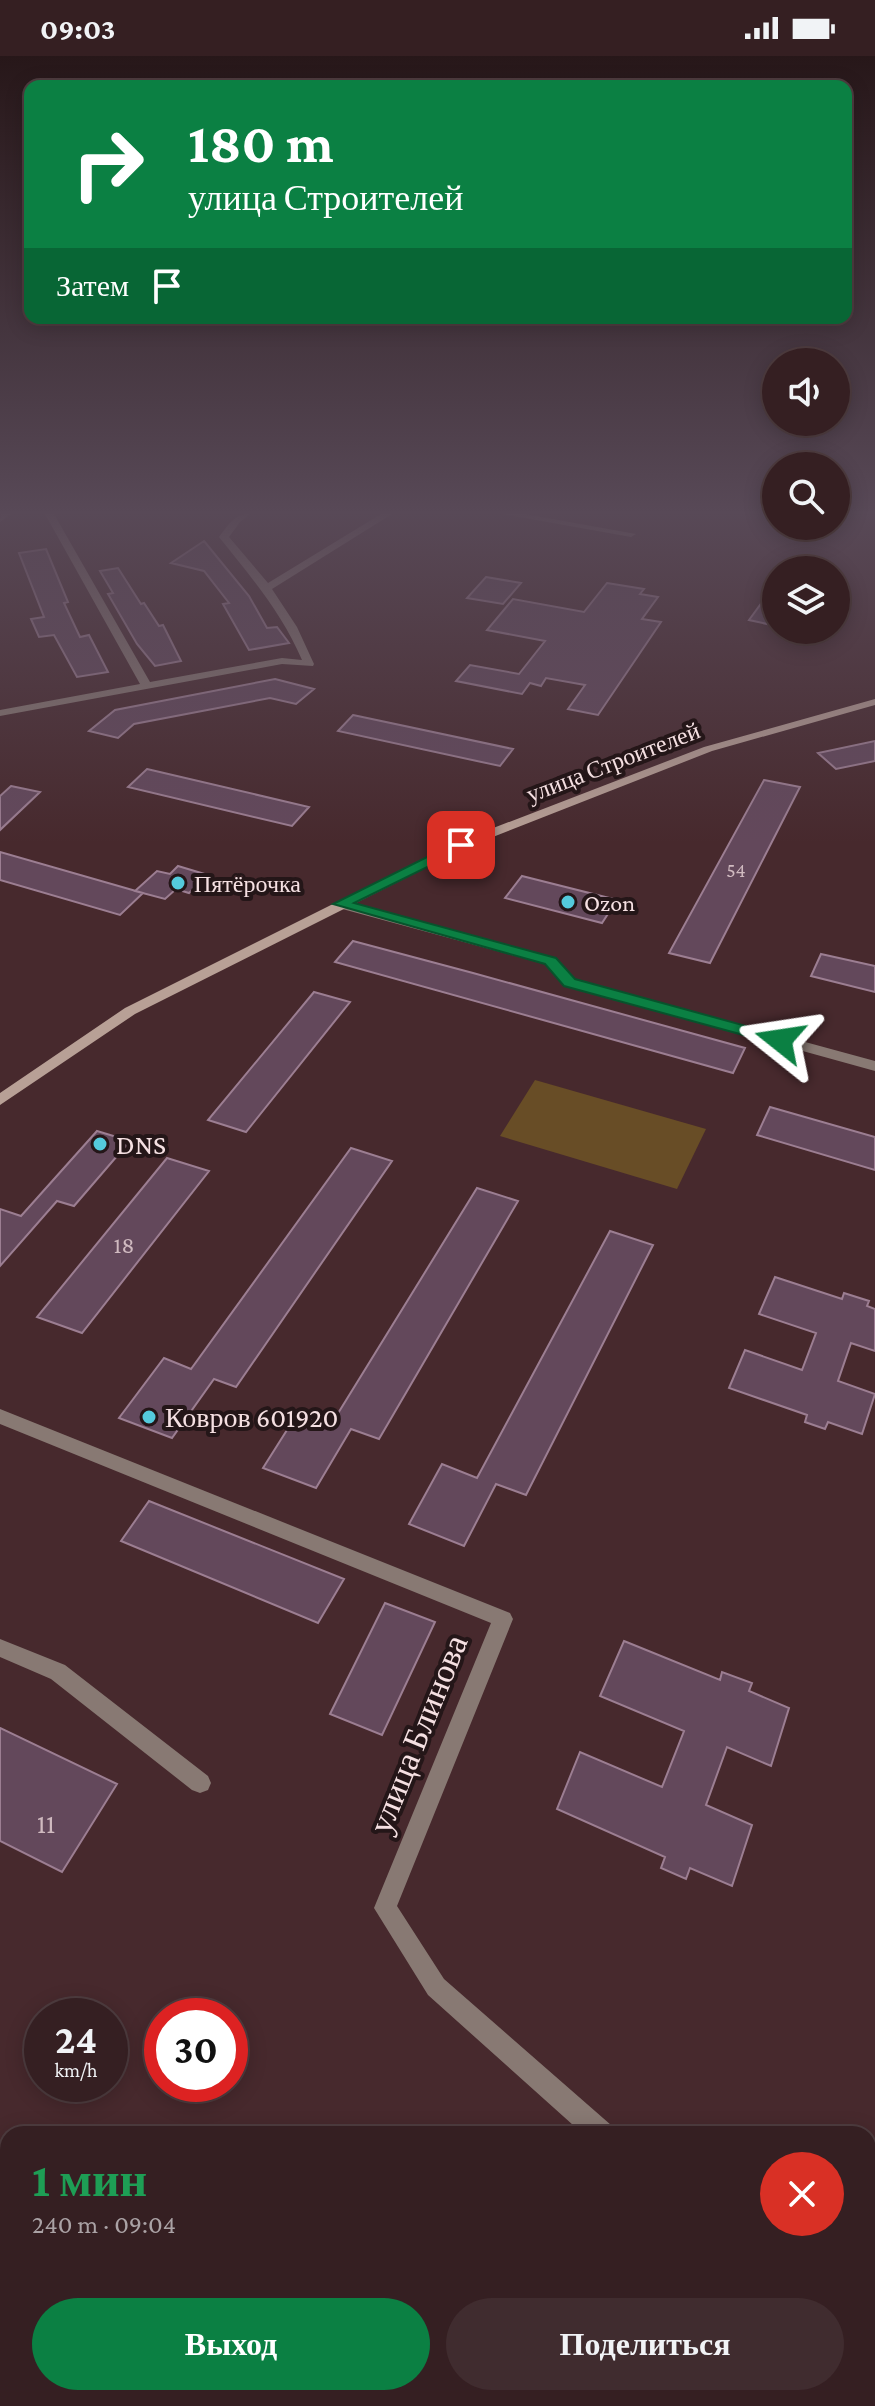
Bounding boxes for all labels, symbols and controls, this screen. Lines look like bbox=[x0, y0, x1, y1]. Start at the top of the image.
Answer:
text: 09:03 bbox=[40, 12, 115, 45]
icon: right bbox=[56, 112, 160, 216]
text: 180 m bbox=[188, 112, 334, 174]
text: улица Строителей bbox=[188, 178, 464, 218]
icon: arrive bbox=[145, 264, 189, 308]
text: Затем bbox=[56, 269, 129, 302]
map controls bbox=[762, 348, 850, 644]
button: sound bbox=[762, 348, 850, 436]
button: search bbox=[762, 452, 850, 540]
button: layers bbox=[762, 556, 850, 644]
street label: улица Строителей bbox=[522, 716, 704, 808]
pin bbox=[427, 811, 495, 879]
icon: arrive bbox=[439, 823, 483, 867]
house number: 54 bbox=[726, 859, 746, 881]
place label: Пятёрочка bbox=[194, 870, 301, 897]
marker: Пятёрочка bbox=[169, 874, 187, 892]
place label: Ozon bbox=[584, 889, 635, 916]
marker: Ozon bbox=[559, 893, 577, 911]
position arrow bbox=[738, 998, 822, 1082]
place label: DNS bbox=[116, 1129, 166, 1160]
marker: DNS bbox=[91, 1135, 109, 1153]
house number: 18 bbox=[114, 1231, 134, 1258]
place label: Ковров 601920 bbox=[165, 1402, 338, 1433]
marker: Ковров 601920 bbox=[140, 1408, 158, 1426]
street label: улица Блинова bbox=[361, 1629, 475, 1839]
house number: 11 bbox=[37, 1808, 55, 1839]
speed limit sign: 30 bbox=[144, 1998, 248, 2102]
text: 24 bbox=[55, 2017, 97, 2062]
text: km/h bbox=[54, 2059, 98, 2081]
button: close bbox=[760, 2152, 844, 2236]
text: 1 мин bbox=[32, 2153, 147, 2206]
text: 240 m · 09:04 bbox=[32, 2210, 176, 2239]
button: Выход bbox=[32, 2298, 430, 2390]
button: Поделиться bbox=[446, 2298, 844, 2390]

